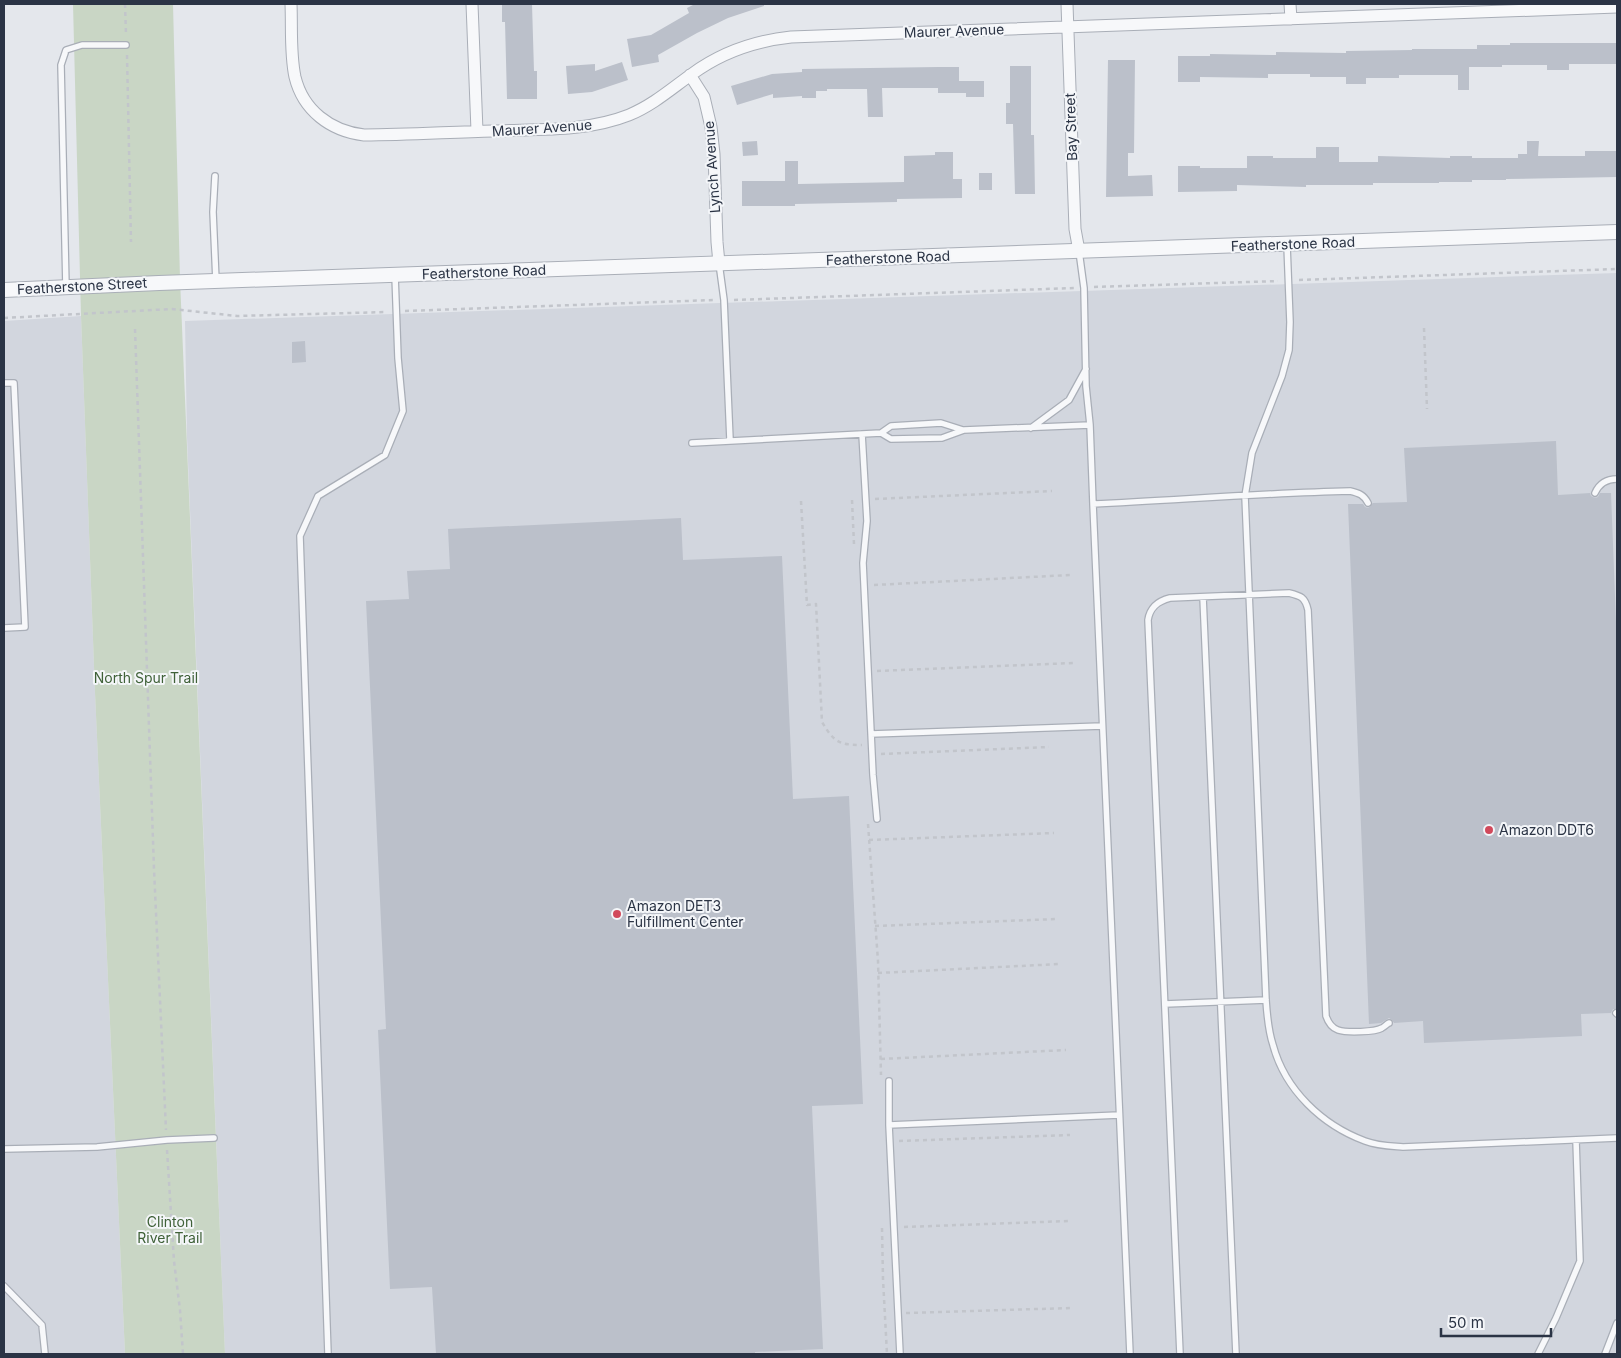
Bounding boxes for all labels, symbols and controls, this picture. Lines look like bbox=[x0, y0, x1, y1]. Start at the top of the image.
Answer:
street label: Maurer Avenue bbox=[904, 20, 1004, 41]
street label: Bay Street bbox=[1061, 92, 1080, 161]
street label: Maurer Avenue bbox=[491, 116, 593, 139]
street label: Lynch Avenue bbox=[700, 120, 723, 214]
street label: Featherstone Road bbox=[1230, 233, 1356, 254]
street label: Featherstone Road bbox=[825, 247, 951, 268]
street label: Featherstone Road bbox=[421, 261, 547, 282]
street label: Featherstone Street bbox=[16, 274, 148, 297]
park label: North Spur Trail bbox=[94, 669, 198, 686]
place label: Amazon DDT6 bbox=[1499, 821, 1594, 838]
marker: Amazon DDT6 bbox=[1483, 824, 1495, 836]
place label: Amazon DET3 Fulfillment Center bbox=[627, 897, 744, 930]
marker: Amazon DET3 Fulfillment Center bbox=[611, 908, 623, 920]
park label: Clinton River Trail bbox=[137, 1213, 203, 1246]
scale bar bbox=[1441, 1306, 1551, 1338]
text: 50 m bbox=[1448, 1313, 1484, 1332]

